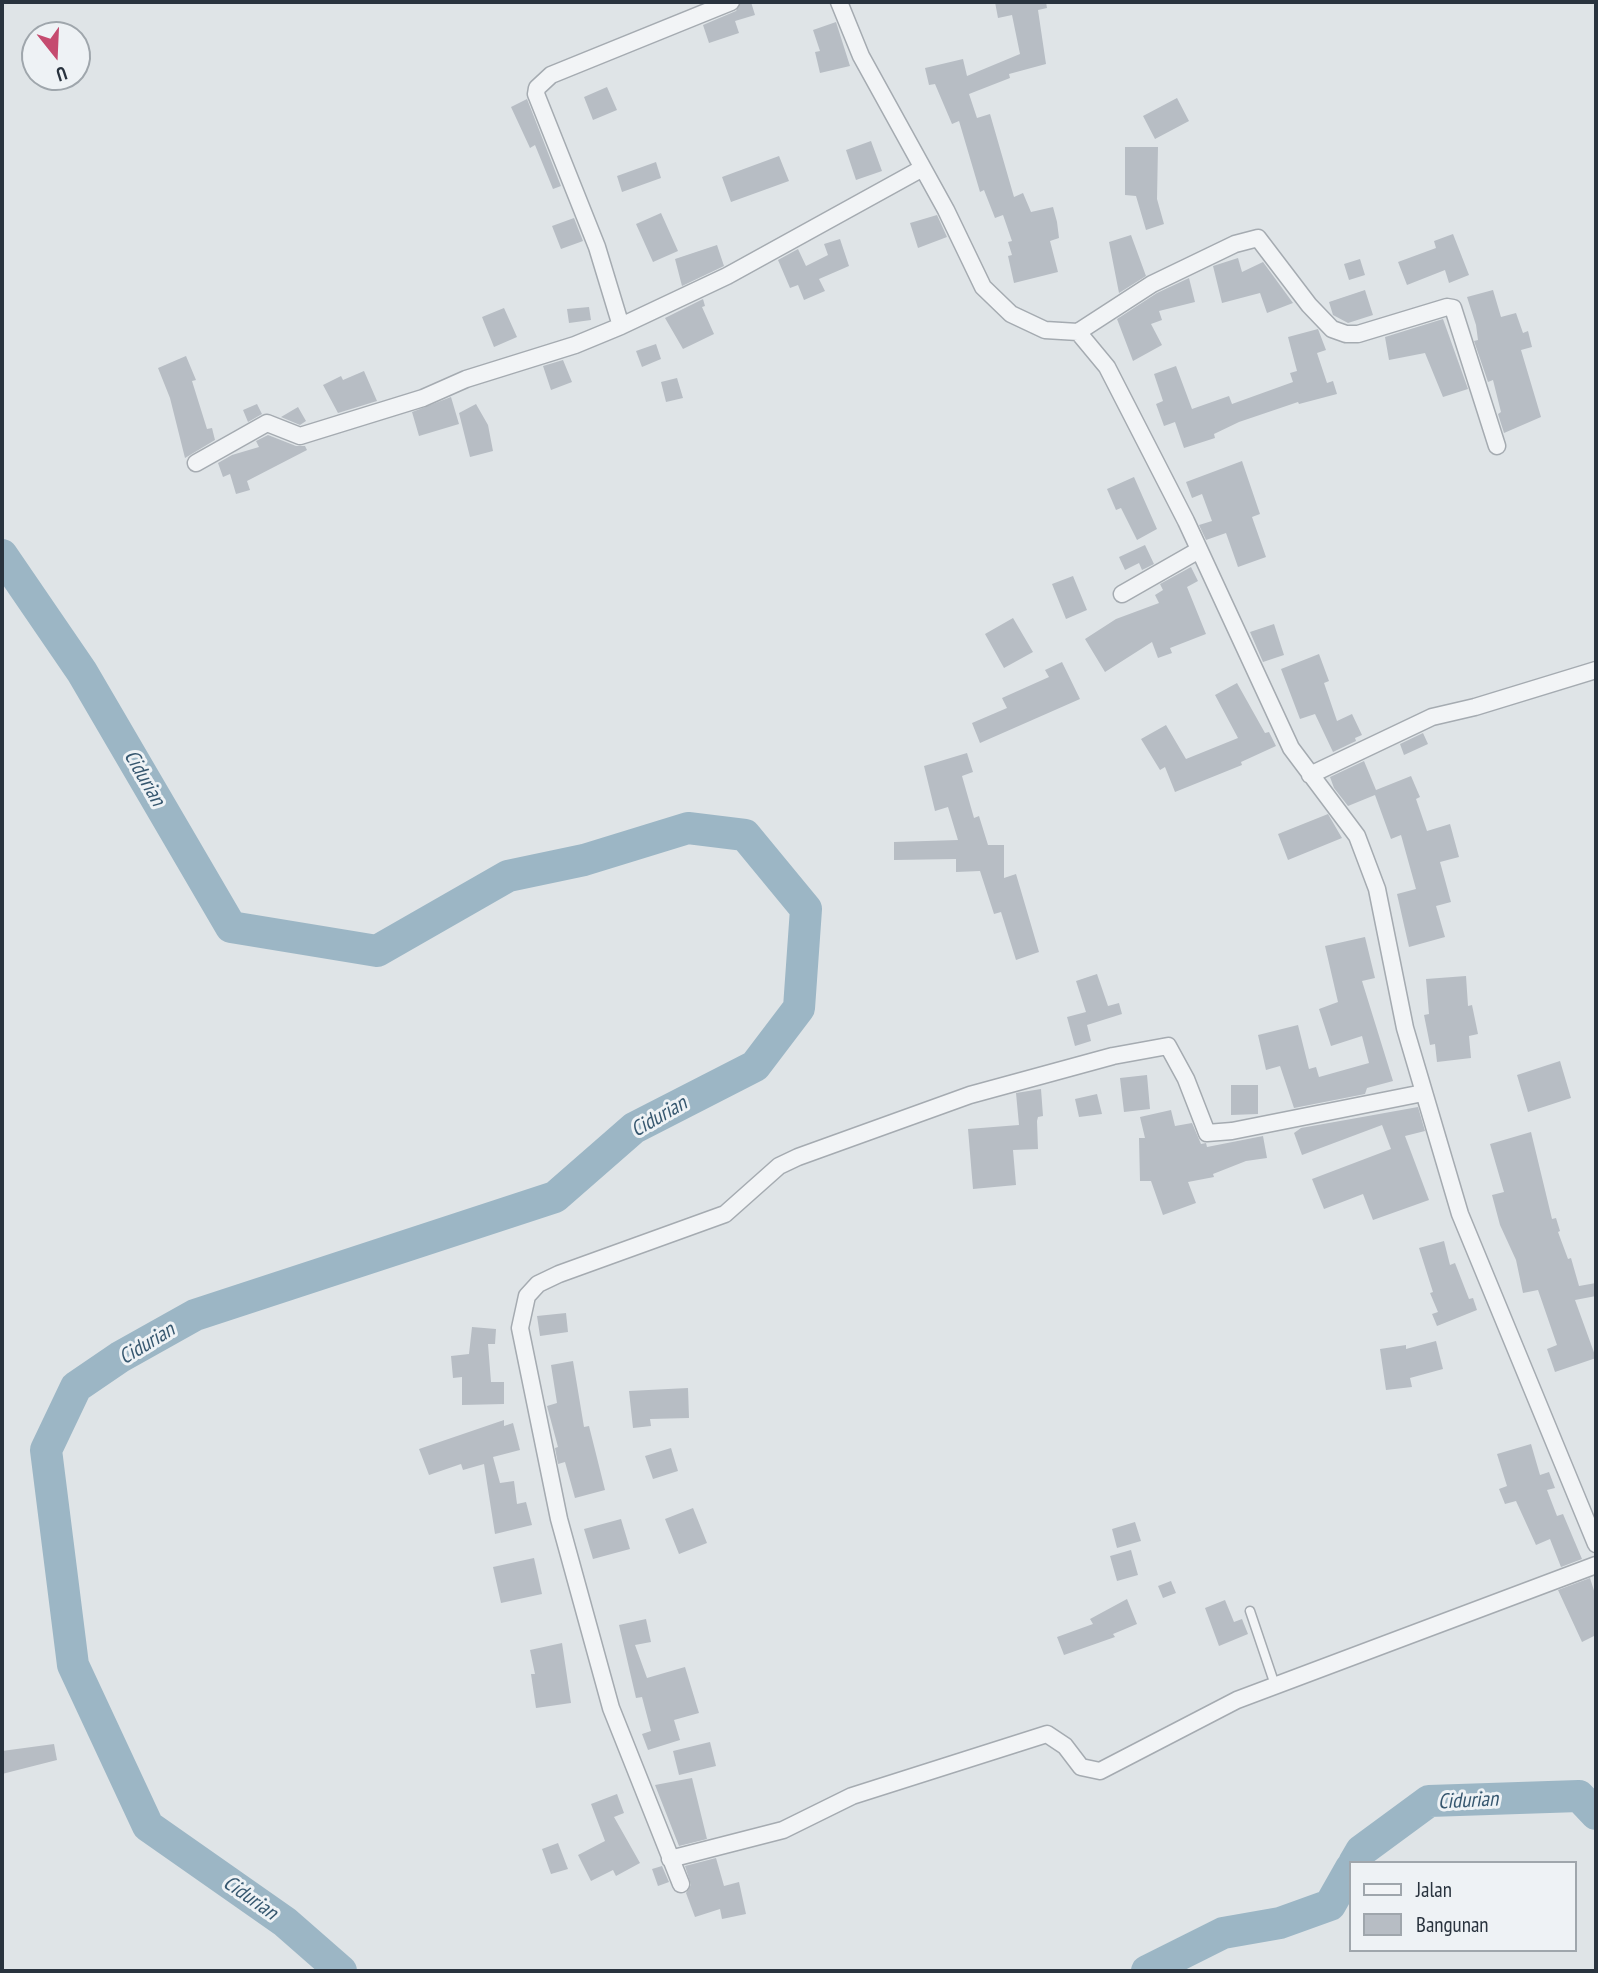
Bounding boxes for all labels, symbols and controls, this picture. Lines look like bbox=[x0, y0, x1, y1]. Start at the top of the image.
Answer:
north arrow bbox=[21, 21, 91, 91]
text: U bbox=[54, 61, 70, 87]
water label: Cidurian bbox=[118, 746, 170, 810]
water label: Cidurian bbox=[627, 1091, 691, 1143]
water label: Cidurian bbox=[115, 1318, 179, 1370]
water label: Cidurian bbox=[1437, 1787, 1499, 1815]
legend bbox=[1350, 1861, 1577, 1952]
water label: Cidurian bbox=[218, 1870, 282, 1926]
text: Jalan bbox=[1416, 1876, 1452, 1903]
text: Bangunan bbox=[1416, 1911, 1489, 1938]

